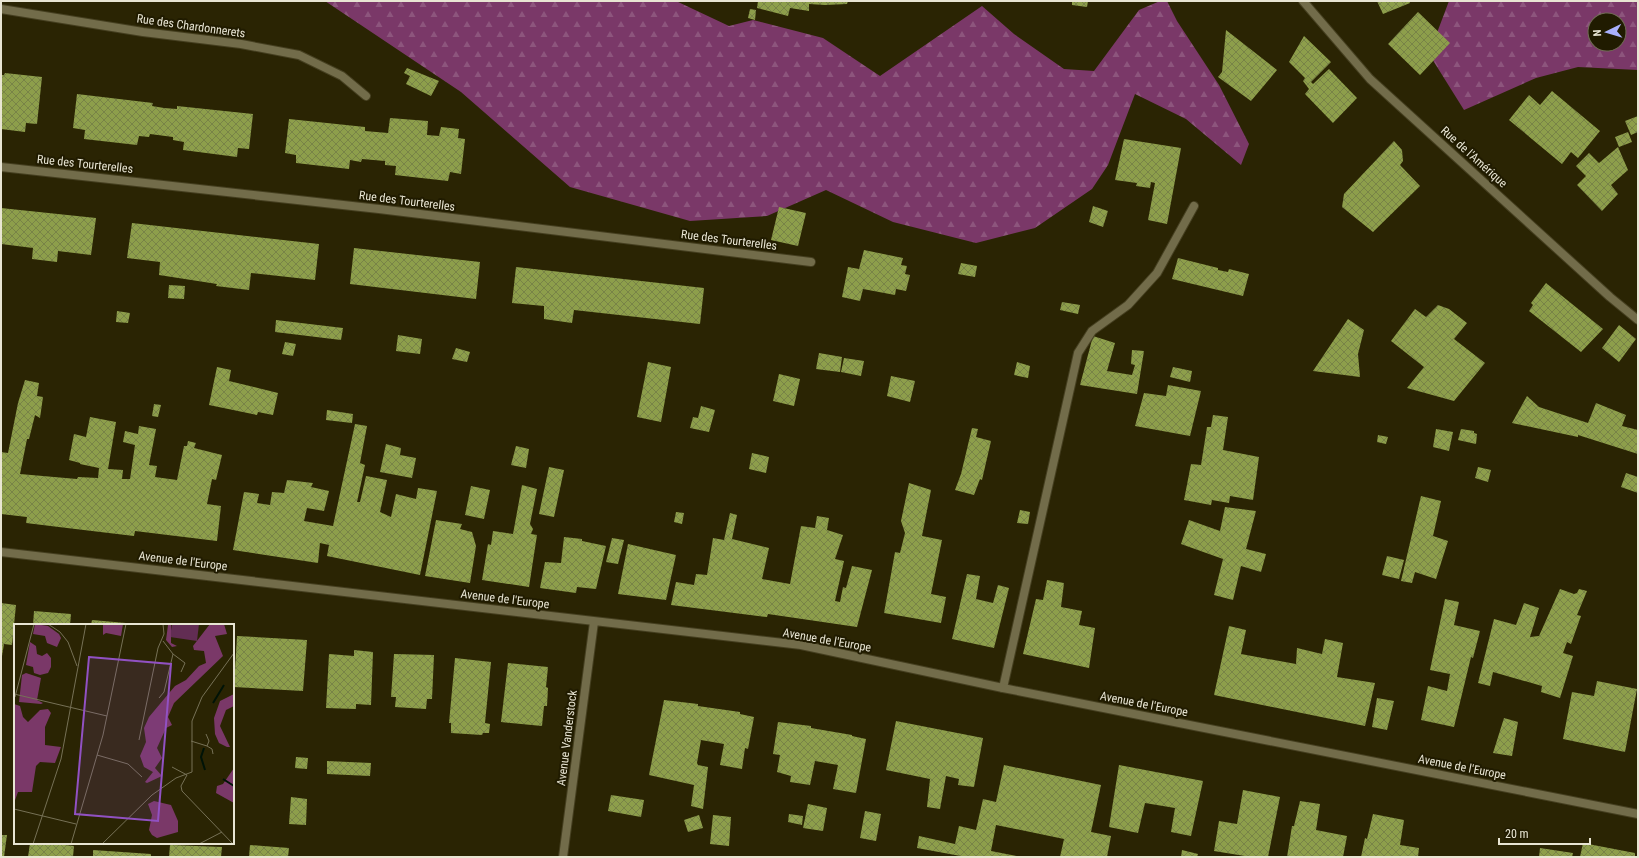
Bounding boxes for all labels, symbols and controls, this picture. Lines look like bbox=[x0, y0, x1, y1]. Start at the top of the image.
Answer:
street label: Rue des Chardonnerets bbox=[136, 11, 246, 41]
north arrow bbox=[1587, 12, 1627, 52]
text: N bbox=[1591, 29, 1604, 37]
street label: Rue de l'Amérique bbox=[1438, 124, 1510, 191]
street label: Rue des Tourterelles bbox=[36, 152, 134, 176]
street label: Rue des Tourterelles bbox=[358, 188, 456, 214]
street label: Rue des Tourterelles bbox=[680, 227, 778, 253]
street label: Avenue de l'Europe bbox=[138, 549, 229, 573]
street label: Avenue de l'Europe bbox=[460, 587, 551, 611]
inset map bbox=[14, 624, 234, 844]
street label: Avenue de l'Europe bbox=[782, 625, 873, 655]
street label: Avenue Vanderstock bbox=[554, 689, 580, 787]
street label: Avenue de l'Europe bbox=[1099, 689, 1190, 719]
street label: Avenue de l'Europe bbox=[1417, 752, 1508, 782]
scale bar bbox=[1499, 820, 1590, 846]
text: 20 m bbox=[1505, 827, 1529, 841]

